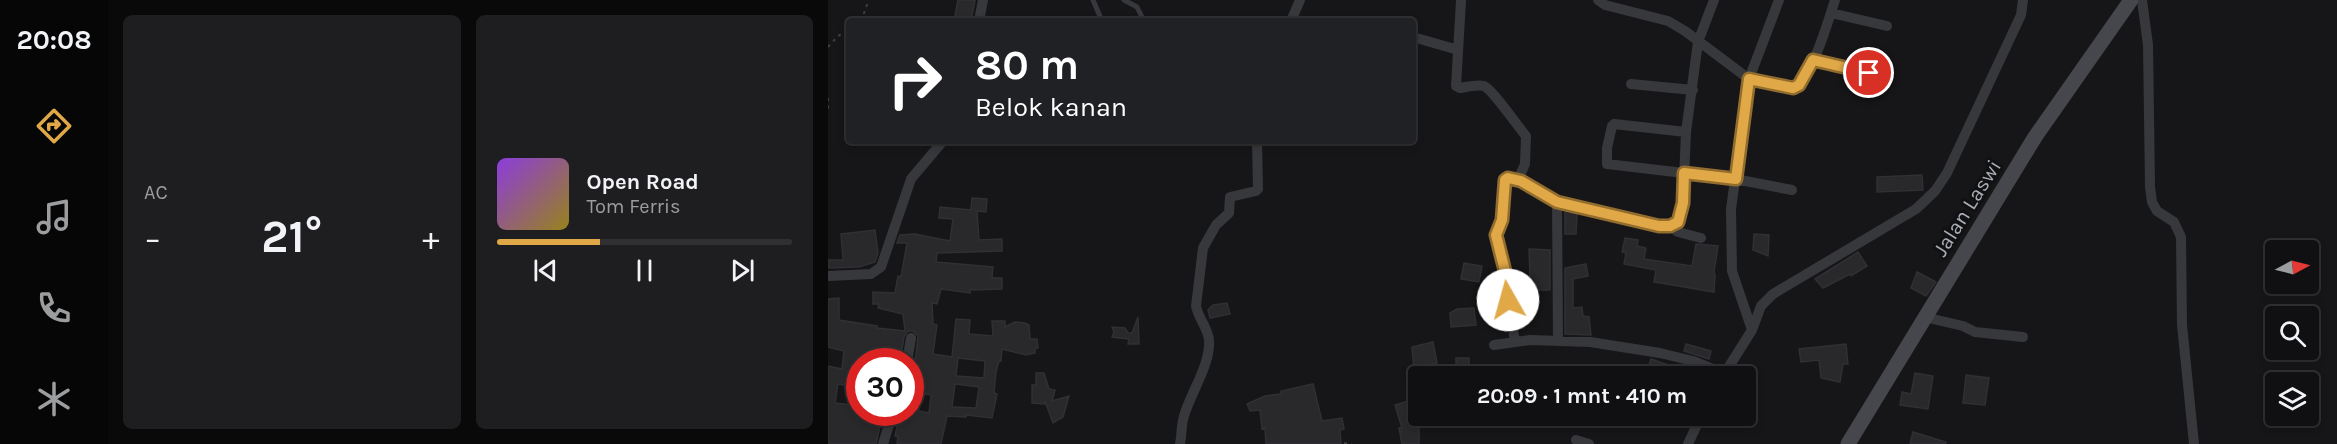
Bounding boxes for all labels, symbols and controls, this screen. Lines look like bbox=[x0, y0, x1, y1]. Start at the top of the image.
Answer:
text: 20:08 bbox=[16, 24, 92, 56]
text: 80 m bbox=[975, 40, 1079, 90]
icon: right bbox=[876, 42, 954, 120]
pin bbox=[1843, 47, 1894, 98]
icon: arrive bbox=[1852, 56, 1885, 89]
text: Belok kanan bbox=[975, 91, 1127, 123]
icon: directions bbox=[33, 105, 75, 147]
street label: Jalan Laswi bbox=[1928, 155, 2006, 261]
text: Open Road bbox=[587, 169, 699, 195]
text: AC bbox=[144, 181, 168, 204]
text: Tom Ferris bbox=[587, 195, 680, 218]
icon: music bbox=[33, 196, 75, 238]
text: 21° bbox=[261, 211, 322, 263]
text: − bbox=[144, 219, 161, 257]
text: + bbox=[422, 219, 439, 257]
north arrow bbox=[2265, 240, 2319, 294]
map controls bbox=[2265, 240, 2319, 426]
icon: previous bbox=[529, 254, 562, 287]
icon: pause bbox=[628, 254, 661, 287]
icon: next bbox=[726, 254, 759, 287]
position arrow bbox=[1476, 268, 1540, 332]
icon: phone bbox=[33, 287, 75, 329]
button: search bbox=[2265, 306, 2319, 360]
speed limit sign: 30 bbox=[846, 348, 924, 426]
button: layers bbox=[2265, 372, 2319, 426]
icon: climate bbox=[33, 378, 75, 420]
text: 20:09 · 1 mnt · 410 m bbox=[1477, 383, 1687, 409]

